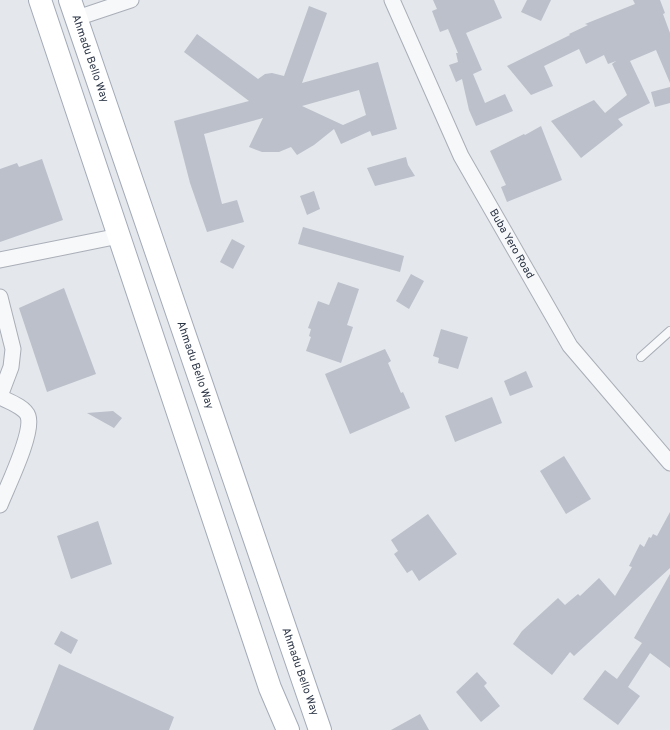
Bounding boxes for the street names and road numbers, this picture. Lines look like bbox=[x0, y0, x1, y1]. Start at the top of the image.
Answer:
street label: Ahmadu Bello Way bbox=[69, 13, 112, 105]
street label: Buba Yero Road bbox=[486, 207, 537, 281]
street label: Ahmadu Bello Way bbox=[173, 319, 217, 411]
street label: Ahmadu Bello Way bbox=[278, 626, 322, 718]

